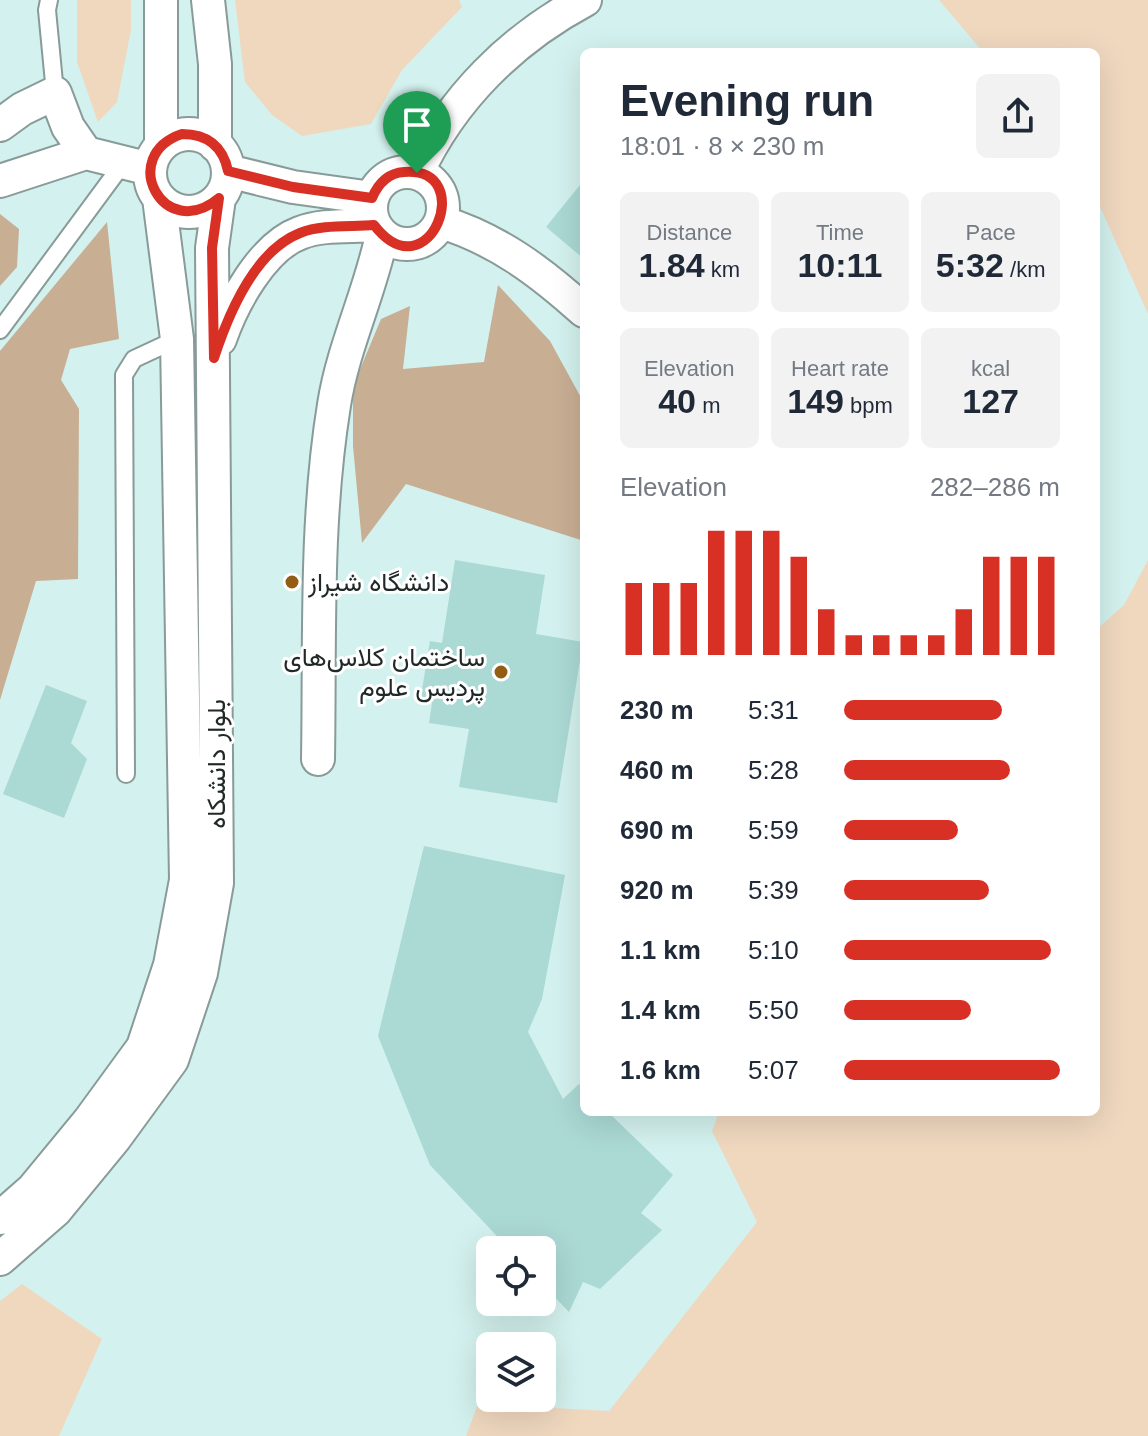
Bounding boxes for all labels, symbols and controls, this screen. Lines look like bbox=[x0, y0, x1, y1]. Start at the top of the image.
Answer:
button: share bbox=[976, 74, 1060, 158]
text: Evening run bbox=[620, 76, 874, 125]
pin bbox=[383, 91, 451, 173]
icon: arrive bbox=[395, 103, 439, 147]
text: 18:01 · 8 × 230 m bbox=[620, 131, 825, 161]
text: Distance bbox=[647, 220, 732, 245]
text: Time bbox=[816, 220, 864, 245]
text: Pace bbox=[966, 220, 1016, 245]
text: 1.84 bbox=[639, 246, 705, 284]
text: 10:11 bbox=[797, 246, 883, 284]
text: 5:32 bbox=[936, 246, 1004, 284]
text: km bbox=[705, 257, 740, 282]
text: /km bbox=[1004, 257, 1045, 282]
text: Elevation bbox=[644, 356, 735, 381]
text: Heart rate bbox=[791, 356, 889, 381]
text: kcal bbox=[971, 356, 1010, 381]
text: 40 bbox=[658, 382, 696, 420]
text: 149 bbox=[787, 382, 844, 420]
text: 127 bbox=[962, 382, 1019, 420]
text: m bbox=[696, 393, 720, 418]
text: bpm bbox=[844, 393, 893, 418]
text: Elevation bbox=[620, 472, 727, 502]
text: 282–286 m bbox=[930, 472, 1060, 502]
place label: دانشگاه شیراز bbox=[307, 567, 449, 598]
marker: دانشگاه شیراز bbox=[283, 573, 301, 591]
place label: ساختمان کلاس‌های پردیس علوم bbox=[283, 642, 485, 705]
marker: ساختمان کلاس‌های پردیس علوم bbox=[492, 663, 510, 681]
text: 230 m bbox=[620, 695, 694, 725]
text: 5:31 bbox=[748, 695, 799, 725]
street label: بلوار دانشکاه bbox=[201, 699, 232, 829]
text: 460 m bbox=[620, 755, 694, 785]
text: 5:28 bbox=[748, 755, 799, 785]
text: 690 m bbox=[620, 815, 694, 845]
text: 5:59 bbox=[748, 815, 799, 845]
text: 920 m bbox=[620, 875, 694, 905]
text: 5:39 bbox=[748, 875, 799, 905]
text: 1.1 km bbox=[620, 935, 701, 965]
text: 5:10 bbox=[748, 935, 799, 965]
text: 1.4 km bbox=[620, 995, 701, 1025]
text: 5:50 bbox=[748, 995, 799, 1025]
text: 1.6 km bbox=[620, 1055, 701, 1085]
text: 5:07 bbox=[748, 1055, 799, 1085]
map controls bbox=[476, 1236, 556, 1412]
button: locate bbox=[476, 1236, 556, 1316]
button: layers bbox=[476, 1332, 556, 1412]

